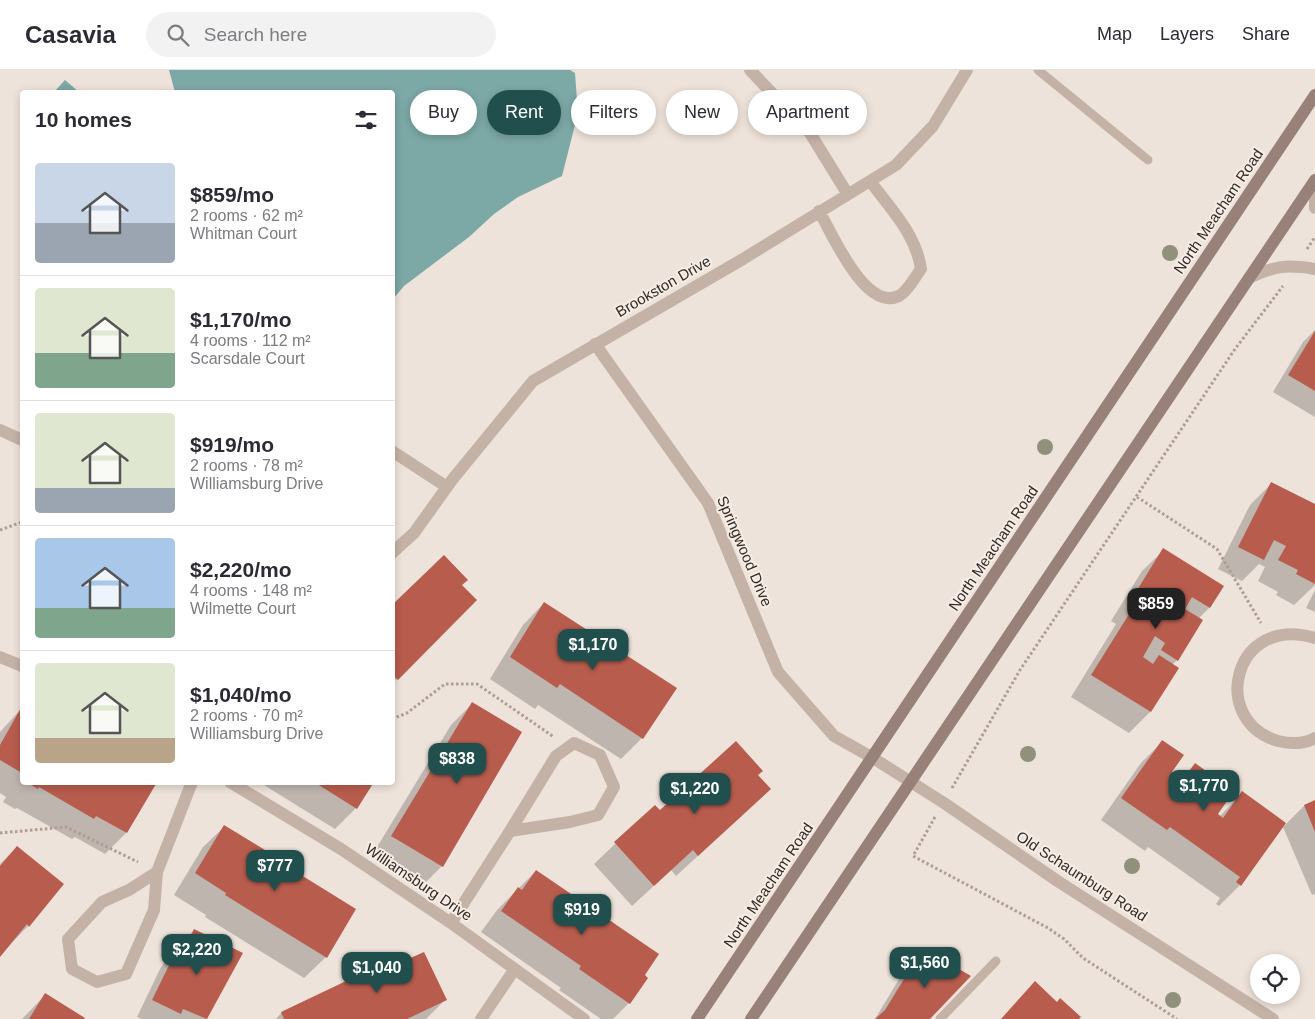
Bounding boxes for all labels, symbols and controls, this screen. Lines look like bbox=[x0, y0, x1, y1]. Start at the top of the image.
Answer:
search box bbox=[146, 12, 496, 57]
text: Casavia bbox=[25, 21, 116, 48]
icon: search bbox=[164, 21, 192, 49]
text: Search here bbox=[204, 24, 307, 45]
text: Map bbox=[1097, 24, 1132, 44]
text: Layers bbox=[1160, 24, 1214, 44]
text: Share bbox=[1242, 24, 1290, 44]
chip: Buy bbox=[410, 90, 477, 135]
chip: Rent bbox=[487, 90, 561, 135]
chip: Filters bbox=[571, 90, 656, 135]
chip: New bbox=[666, 90, 738, 135]
chip: Apartment bbox=[748, 90, 867, 135]
icon: filters bbox=[352, 106, 380, 134]
text: 10 homes bbox=[35, 108, 132, 131]
street label: North Meacham Road bbox=[1170, 145, 1266, 277]
icon: home bbox=[75, 183, 135, 243]
text: $859/mo bbox=[190, 183, 274, 206]
text: 2 rooms · 62 m² bbox=[190, 207, 303, 224]
text: Whitman Court bbox=[190, 225, 297, 242]
street label: Brookston Drive bbox=[613, 252, 713, 320]
icon: home bbox=[75, 308, 135, 368]
text: $1,170/mo bbox=[190, 308, 292, 331]
text: 4 rooms · 112 m² bbox=[190, 332, 311, 349]
text: Scarsdale Court bbox=[190, 350, 305, 367]
icon: home bbox=[75, 433, 135, 493]
text: $919/mo bbox=[190, 433, 274, 456]
text: 2 rooms · 78 m² bbox=[190, 457, 303, 474]
text: Williamsburg Drive bbox=[190, 475, 323, 492]
street label: North Meacham Road bbox=[945, 482, 1041, 614]
street label: Springwood Drive bbox=[714, 493, 776, 609]
icon: home bbox=[75, 558, 135, 618]
text: $2,220/mo bbox=[190, 558, 292, 581]
text: 4 rooms · 148 m² bbox=[190, 582, 312, 599]
pin: $859 bbox=[1126, 588, 1186, 630]
text: $859 bbox=[1138, 595, 1174, 612]
text: Wilmette Court bbox=[190, 600, 296, 617]
pin: $1,170 bbox=[552, 628, 634, 671]
text: $1,170 bbox=[569, 636, 617, 653]
icon: home bbox=[75, 683, 135, 743]
text: $1,040/mo bbox=[190, 683, 292, 706]
text: 2 rooms · 70 m² bbox=[190, 707, 303, 724]
text: Williamsburg Drive bbox=[190, 725, 323, 742]
pin: $838 bbox=[427, 742, 487, 785]
text: $838 bbox=[439, 750, 475, 767]
pin: $1,770 bbox=[1163, 770, 1245, 812]
pin: $1,220 bbox=[654, 772, 736, 815]
text: $1,770 bbox=[1180, 777, 1228, 794]
text: $1,220 bbox=[671, 780, 719, 797]
street label: North Meacham Road bbox=[720, 819, 816, 951]
street label: Old Schaumburg Road bbox=[1013, 827, 1151, 925]
street label: Williamsburg Drive bbox=[362, 840, 476, 924]
pin: $777 bbox=[245, 850, 305, 892]
text: $777 bbox=[257, 857, 293, 874]
pin: $919 bbox=[552, 894, 612, 936]
text: $919 bbox=[564, 901, 600, 918]
pin: $2,220 bbox=[156, 934, 238, 976]
text: $2,220 bbox=[173, 941, 221, 958]
pin: $1,560 bbox=[884, 946, 966, 989]
pin: $1,040 bbox=[336, 952, 418, 994]
text: $1,560 bbox=[901, 954, 949, 971]
map controls bbox=[1250, 954, 1300, 1004]
button: locate bbox=[1250, 954, 1300, 1004]
text: $1,040 bbox=[353, 959, 401, 976]

